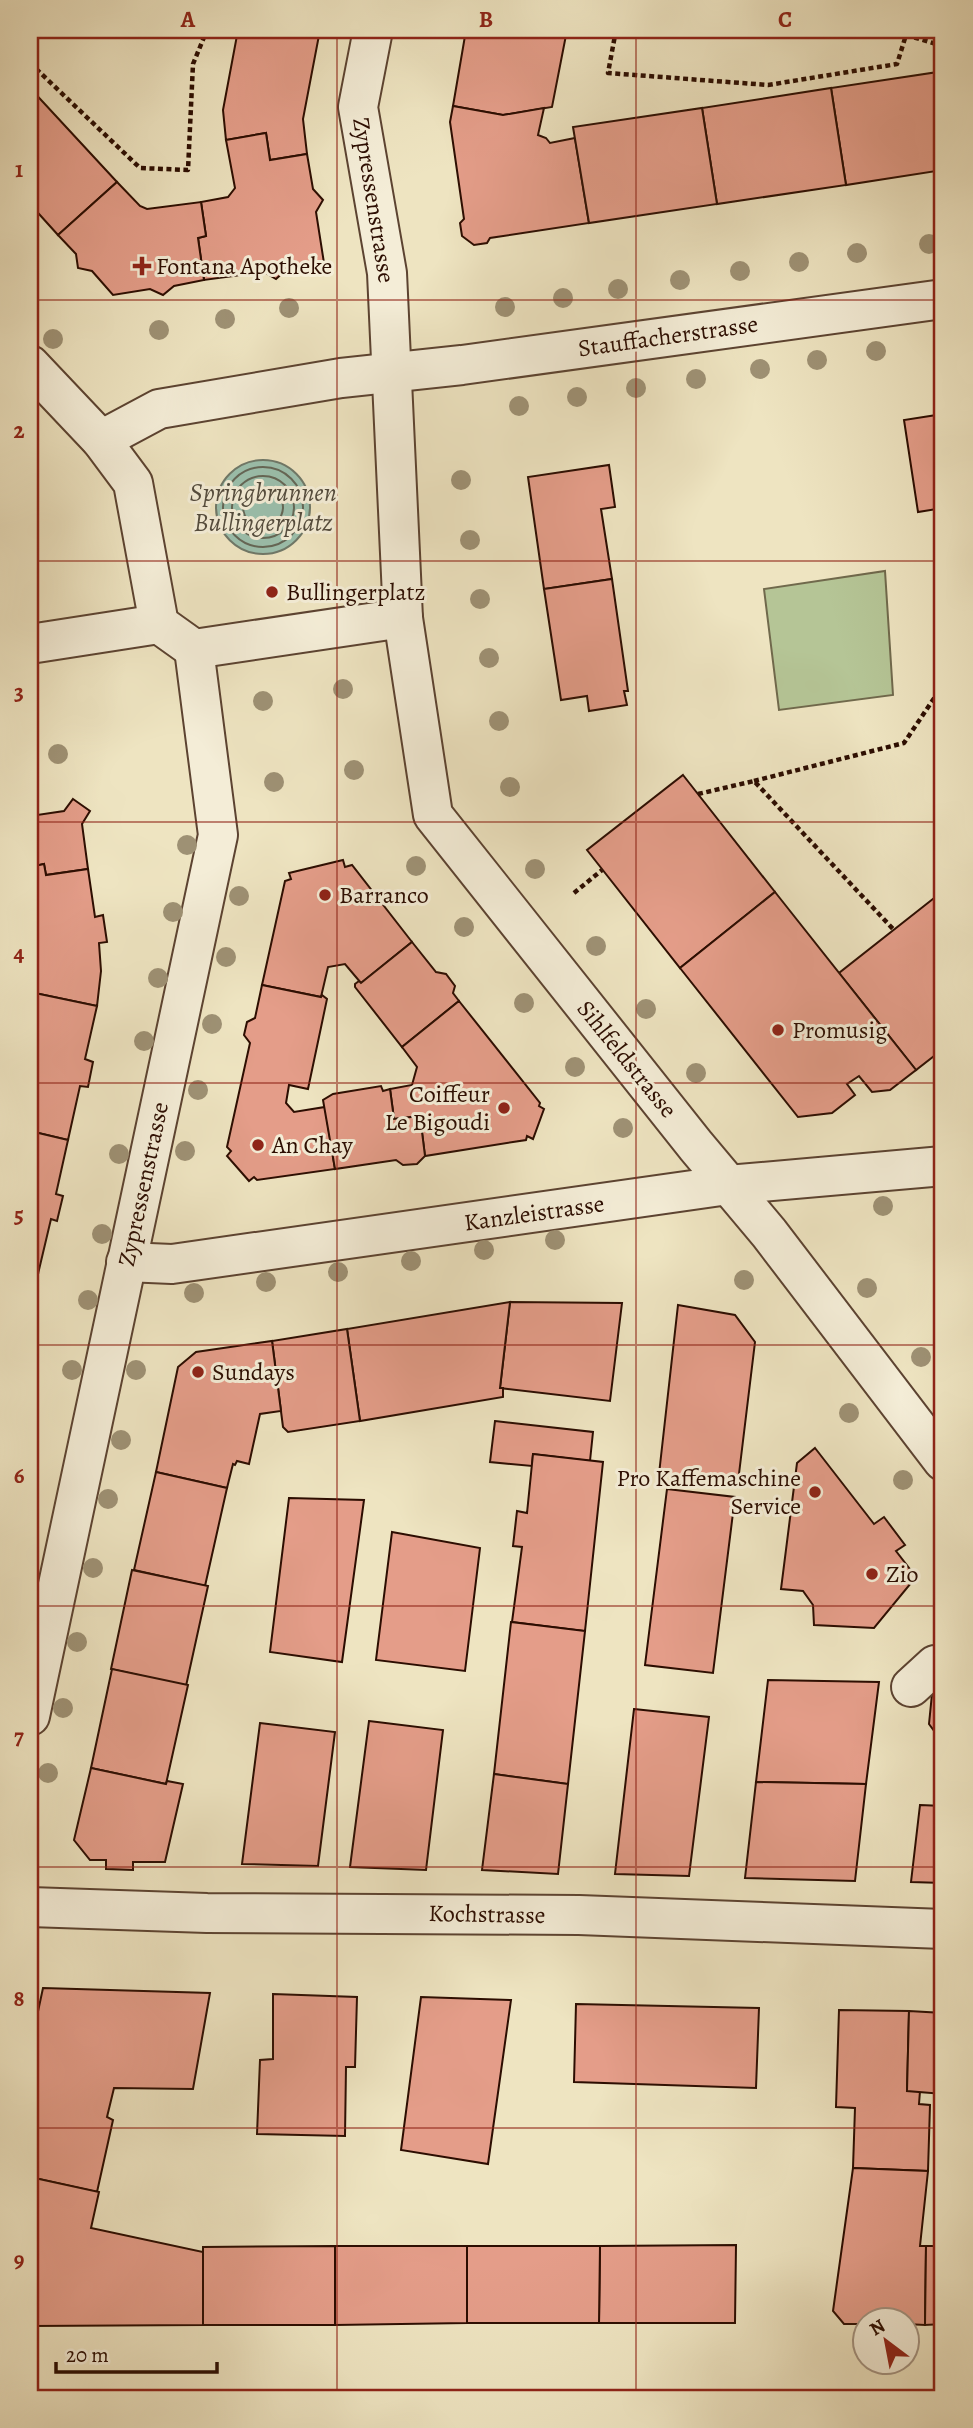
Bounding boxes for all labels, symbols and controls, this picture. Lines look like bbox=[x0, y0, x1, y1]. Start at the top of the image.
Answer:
text: A bbox=[180, 4, 196, 35]
text: B bbox=[479, 4, 493, 35]
text: C bbox=[778, 4, 792, 35]
street label: Zypressenstrasse bbox=[345, 115, 403, 285]
text: 1 bbox=[15, 154, 23, 185]
place label: Fontana Apotheke bbox=[156, 250, 332, 282]
marker: Fontana Apotheke bbox=[134, 258, 150, 274]
street label: Stauffacherstrasse bbox=[576, 308, 760, 364]
text: 2 bbox=[13, 415, 25, 446]
water label: Springbrunnen Bullingerplatz bbox=[189, 475, 337, 540]
place label: Bullingerplatz bbox=[286, 576, 426, 608]
marker: Bullingerplatz bbox=[264, 584, 280, 600]
text: 3 bbox=[14, 677, 24, 708]
place label: Barranco bbox=[339, 879, 429, 911]
marker: Barranco bbox=[317, 887, 333, 903]
text: 4 bbox=[14, 938, 25, 969]
street label: Sihlfeldstrasse bbox=[570, 993, 684, 1125]
place label: Promusig bbox=[792, 1014, 887, 1046]
marker: Promusig bbox=[770, 1022, 786, 1038]
place label: Coiffeur Le Bigoudi bbox=[385, 1078, 490, 1138]
street label: Zypressenstrasse bbox=[110, 1099, 176, 1269]
marker: Coiffeur Le Bigoudi bbox=[496, 1100, 512, 1116]
place label: An Chay bbox=[271, 1129, 353, 1161]
marker: An Chay bbox=[250, 1137, 266, 1153]
street label: Kanzleistrasse bbox=[462, 1187, 606, 1239]
text: 5 bbox=[14, 1199, 24, 1230]
place label: Sundays bbox=[212, 1356, 295, 1388]
marker: Sundays bbox=[190, 1364, 206, 1380]
text: 6 bbox=[14, 1460, 25, 1491]
place label: Pro Kaffemaschine Service bbox=[616, 1462, 801, 1522]
marker: Pro Kaffemaschine Service bbox=[807, 1484, 823, 1500]
place label: Zio bbox=[886, 1558, 918, 1590]
marker: Zio bbox=[864, 1566, 880, 1582]
text: 7 bbox=[14, 1721, 24, 1752]
street label: Kochstrasse bbox=[428, 1897, 546, 1931]
text: 8 bbox=[13, 1983, 25, 2014]
text: 9 bbox=[14, 2244, 24, 2275]
north arrow bbox=[850, 2306, 920, 2376]
text: N bbox=[865, 2313, 890, 2342]
scale bar bbox=[56, 2330, 217, 2374]
text: 20 m bbox=[66, 2341, 109, 2369]

